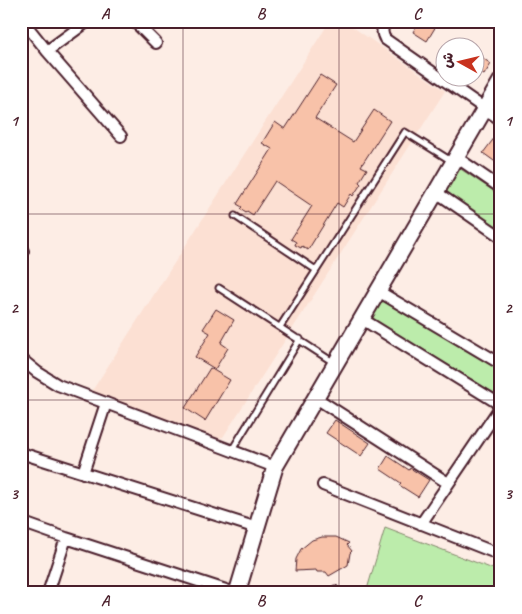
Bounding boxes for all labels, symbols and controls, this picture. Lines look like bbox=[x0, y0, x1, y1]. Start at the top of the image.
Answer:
text: A bbox=[101, 4, 111, 24]
text: B bbox=[257, 4, 267, 24]
text: C bbox=[413, 4, 423, 24]
north arrow bbox=[434, 38, 484, 88]
text: ش bbox=[438, 51, 457, 69]
text: 1 bbox=[10, 111, 19, 131]
text: 1 bbox=[504, 111, 513, 131]
text: 2 bbox=[10, 298, 19, 318]
text: 2 bbox=[504, 298, 513, 318]
text: 3 bbox=[10, 484, 19, 504]
text: 3 bbox=[504, 484, 513, 504]
text: A bbox=[101, 591, 111, 611]
text: B bbox=[257, 591, 267, 611]
text: C bbox=[413, 591, 423, 611]

